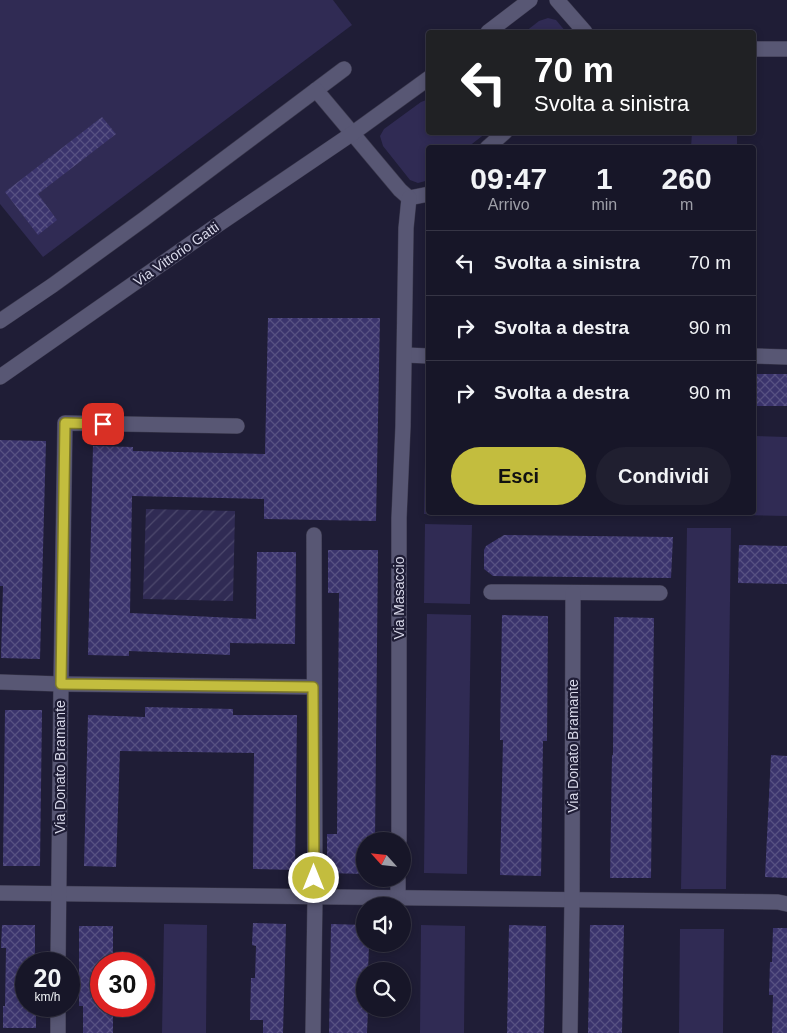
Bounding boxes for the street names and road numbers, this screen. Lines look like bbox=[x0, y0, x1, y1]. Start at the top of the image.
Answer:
street label: Via Vittorio Gatti bbox=[130, 219, 222, 289]
street label: Via Masaccio bbox=[391, 556, 407, 640]
street label: Via Donato Bramante bbox=[565, 679, 581, 813]
street label: Via Donato Bramante bbox=[52, 700, 68, 834]

